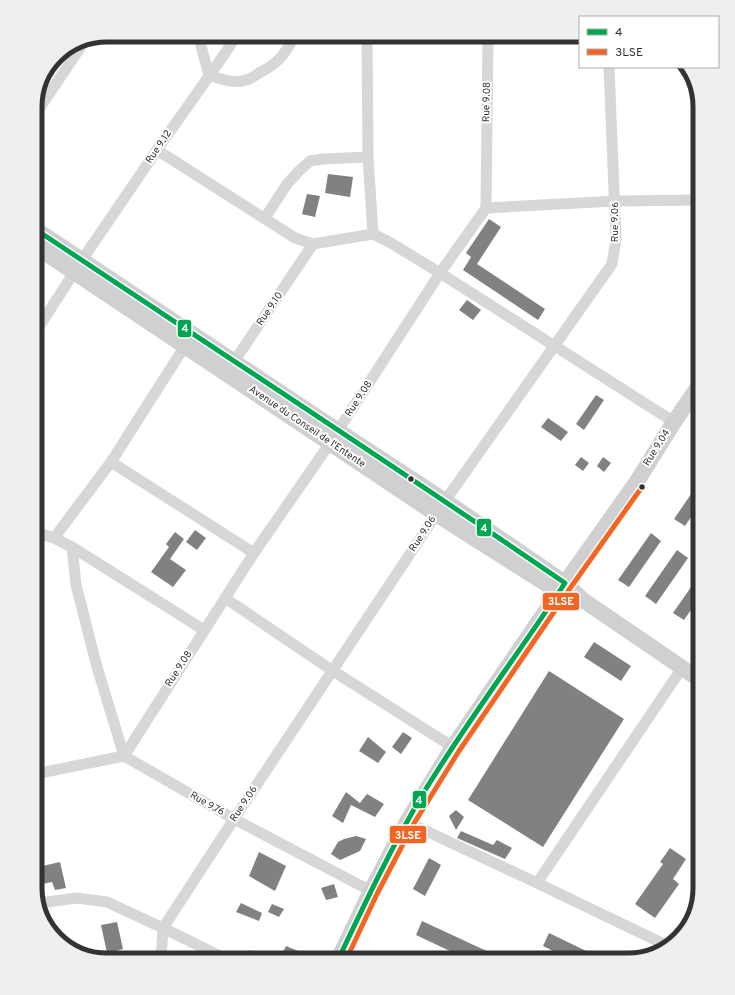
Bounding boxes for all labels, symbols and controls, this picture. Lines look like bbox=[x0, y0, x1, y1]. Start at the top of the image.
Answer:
legend bbox=[579, 16, 719, 68]
text: 4 bbox=[615, 25, 622, 41]
text: 3LSE bbox=[615, 45, 643, 61]
street label: Rue 9.08 bbox=[480, 82, 494, 122]
street label: Rue 9.12 bbox=[143, 128, 175, 166]
street label: Rue 9.06 bbox=[609, 202, 622, 242]
street label: Rue 9.10 bbox=[254, 290, 286, 328]
line badge: 4 bbox=[177, 319, 192, 338]
text: 4 bbox=[181, 322, 189, 336]
street label: Rue 9.08 bbox=[343, 378, 375, 420]
street label: Avenue du Conseil de l'Entente bbox=[246, 383, 368, 471]
street label: Rue 9.04 bbox=[641, 427, 673, 469]
unlabelled marker bbox=[406, 474, 416, 484]
unlabelled marker bbox=[637, 482, 647, 492]
street label: Rue 9.06 bbox=[407, 513, 439, 554]
line badge: 4 bbox=[476, 518, 492, 537]
text: 4 bbox=[480, 522, 488, 536]
line badge: 3LSE bbox=[542, 592, 580, 611]
text: 3LSE bbox=[548, 595, 574, 609]
street label: Rue 9.08 bbox=[163, 648, 195, 690]
street label: Rue 9.06 bbox=[227, 784, 261, 824]
street label: Rue 9.76 bbox=[187, 789, 227, 819]
line badge: 4 bbox=[412, 790, 427, 809]
text: 4 bbox=[415, 794, 423, 808]
line badge: 3LSE bbox=[389, 825, 427, 844]
text: 3LSE bbox=[395, 829, 421, 843]

